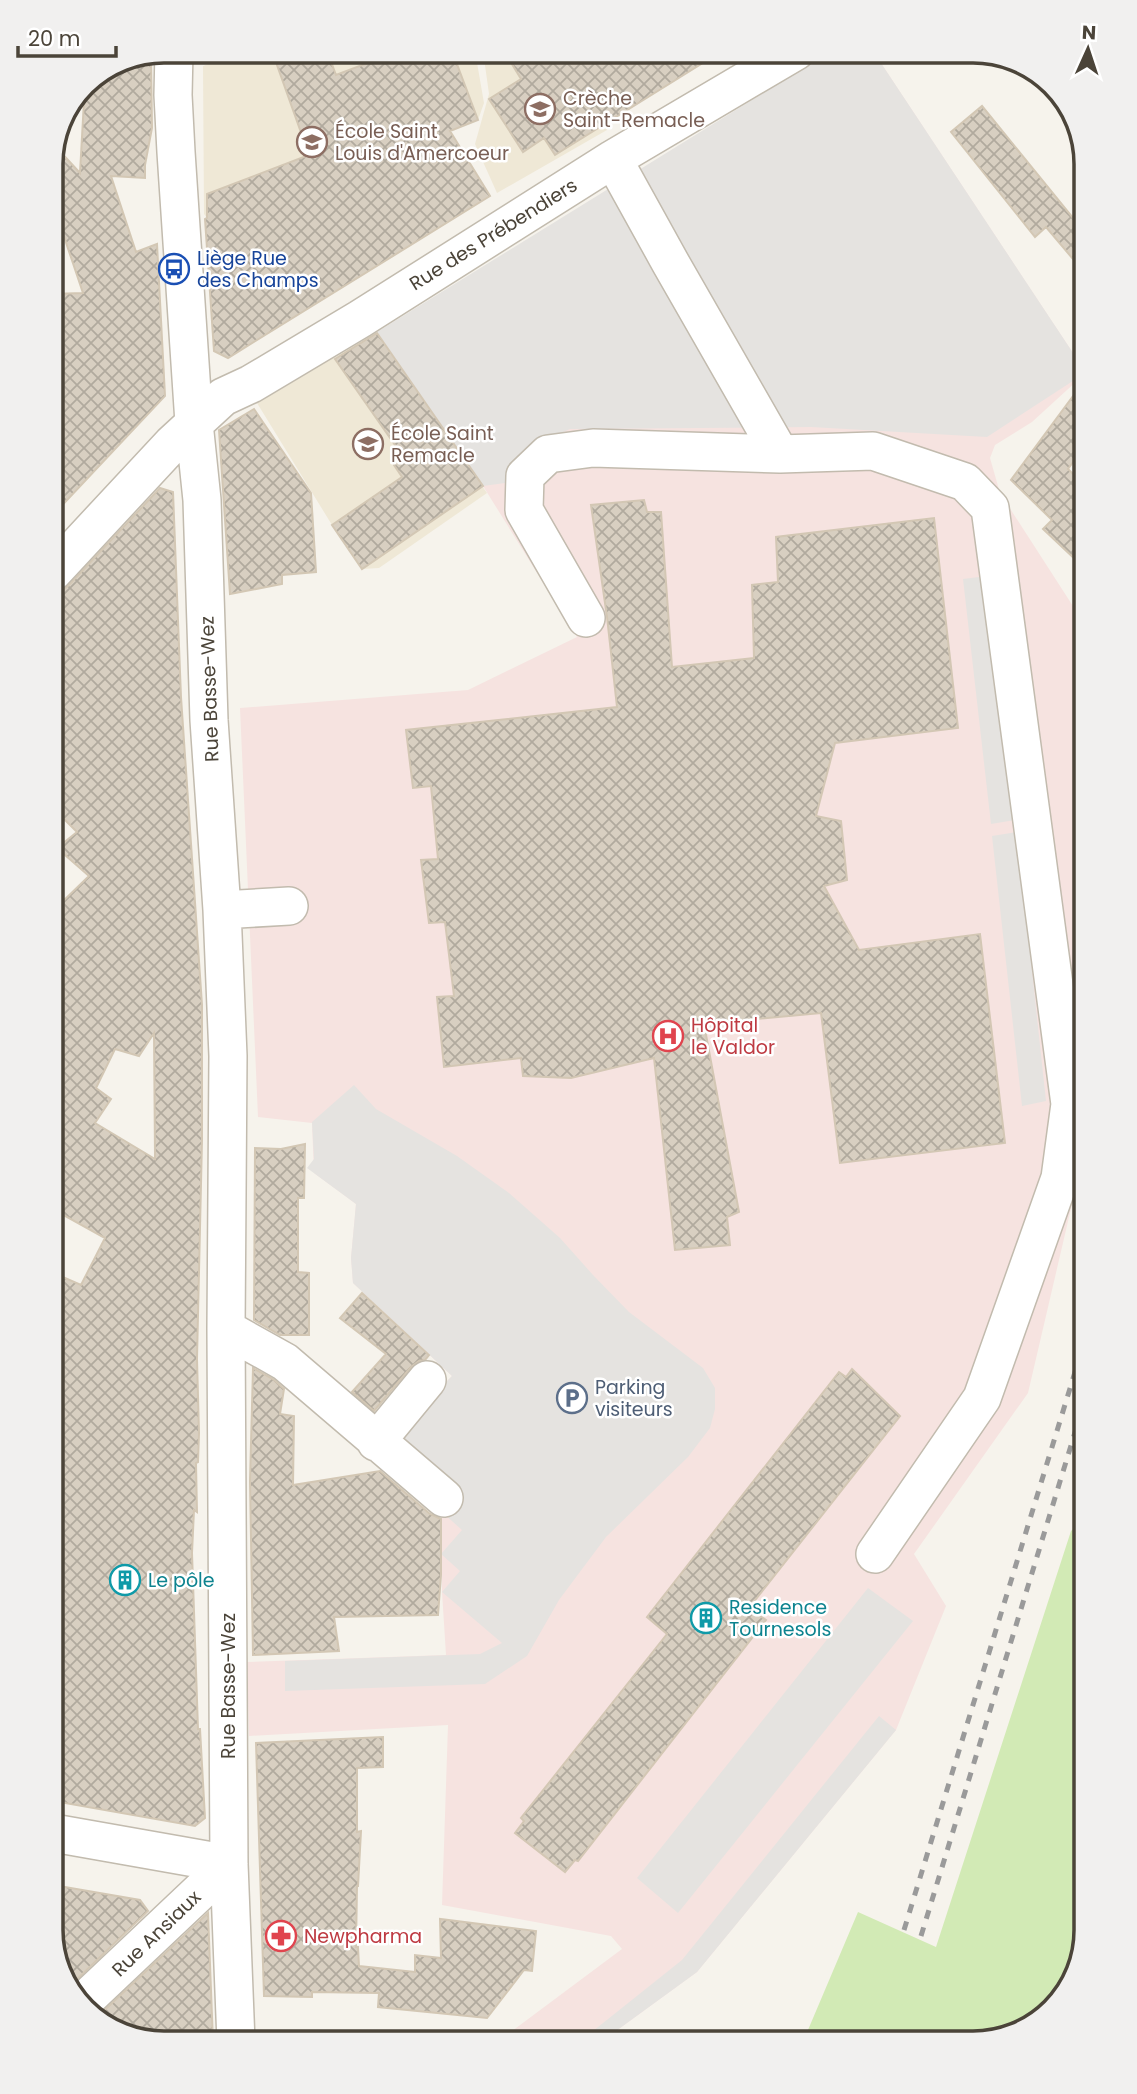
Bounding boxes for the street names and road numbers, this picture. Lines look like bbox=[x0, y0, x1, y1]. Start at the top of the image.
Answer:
street label: Rue des Prébendiers bbox=[404, 172, 582, 297]
street label: Rue Basse-Wez bbox=[193, 615, 226, 762]
street label: Rue Basse-Wez bbox=[215, 1613, 242, 1759]
street label: Rue Ansiaux bbox=[106, 1884, 207, 1983]

